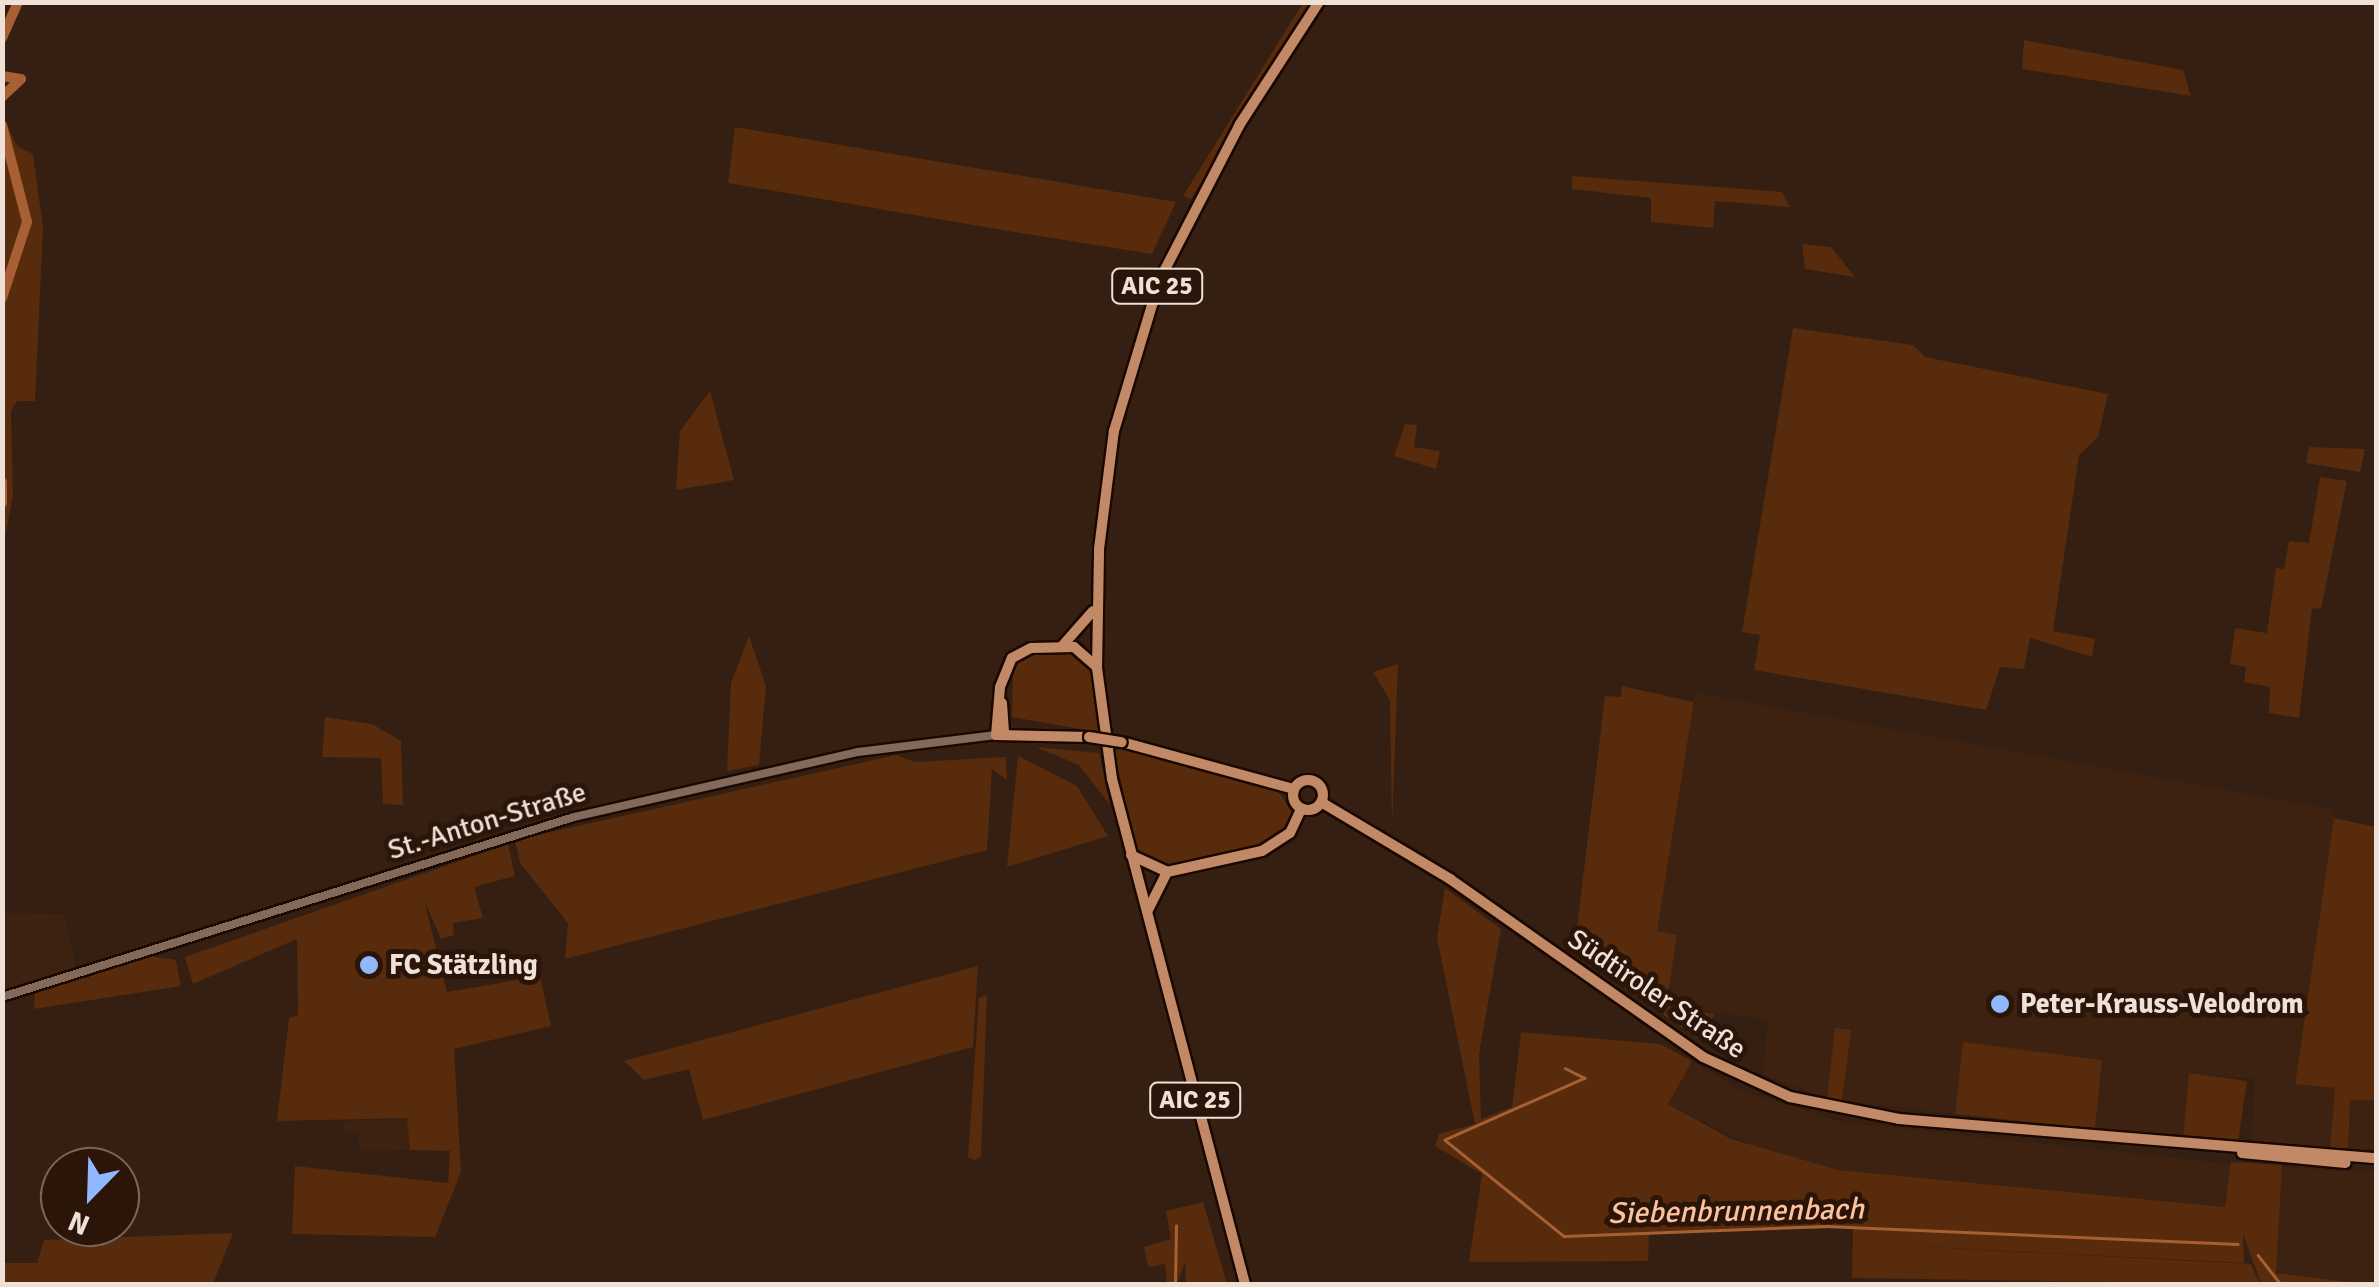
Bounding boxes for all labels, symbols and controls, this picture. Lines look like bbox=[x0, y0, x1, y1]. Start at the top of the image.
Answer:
road number: AIC 25 bbox=[1110, 266, 1204, 306]
street label: St.-Anton-Straße bbox=[384, 775, 590, 867]
street label: Südtiroler Straße bbox=[1562, 922, 1752, 1066]
place label: FC Stätzling bbox=[389, 948, 538, 982]
marker: FC Stätzling bbox=[358, 954, 380, 976]
place label: Peter-Krauss-Velodrom bbox=[2020, 987, 2304, 1021]
marker: Peter-Krauss-Velodrom bbox=[1989, 993, 2011, 1015]
road number: AIC 25 bbox=[1148, 1080, 1242, 1120]
north arrow bbox=[40, 1147, 140, 1247]
water label: Siebenbrunnenbach bbox=[1608, 1192, 1864, 1232]
text: N bbox=[63, 1203, 95, 1242]

